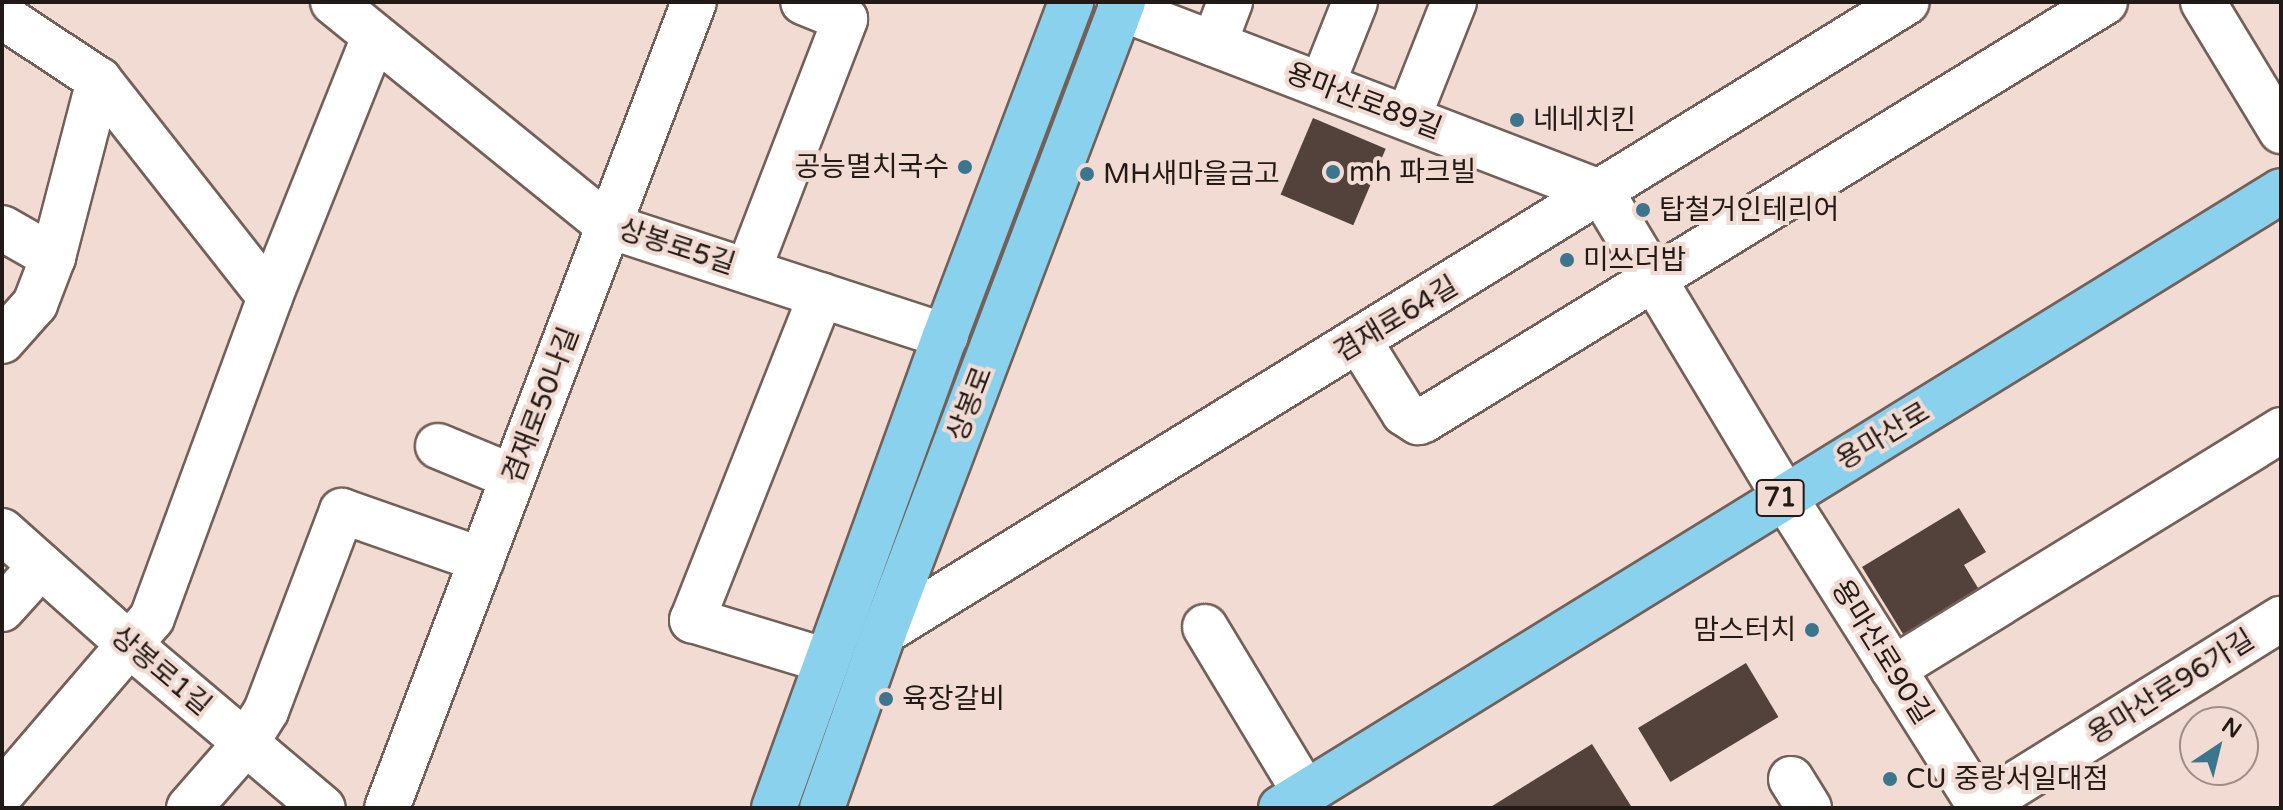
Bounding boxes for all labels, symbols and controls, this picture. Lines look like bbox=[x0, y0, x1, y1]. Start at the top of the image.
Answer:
street label: 용마산로89길 bbox=[1281, 56, 1447, 146]
place label: 네네치킨 bbox=[1533, 103, 1636, 137]
marker: 네네치킨 bbox=[1508, 111, 1526, 129]
place label: 공능멸치국수 bbox=[794, 150, 949, 184]
place label: mh 파크빌 bbox=[1349, 155, 1476, 189]
place label: MH새마을금고 bbox=[1103, 157, 1280, 191]
marker: 공능멸치국수 bbox=[956, 158, 974, 176]
marker: mh 파크빌 bbox=[1324, 163, 1342, 181]
marker: MH새마을금고 bbox=[1078, 165, 1096, 183]
place label: 탑철거인테리어 bbox=[1659, 193, 1839, 227]
marker: 탑철거인테리어 bbox=[1634, 201, 1652, 219]
street label: 상봉로5길 bbox=[614, 212, 740, 282]
place label: 미쓰더밥 bbox=[1583, 243, 1686, 277]
marker: 미쓰더밥 bbox=[1558, 251, 1576, 269]
street label: 겸재로64길 bbox=[1328, 269, 1464, 369]
street label: 겸재로50나길 bbox=[496, 322, 586, 488]
street label: 상봉로 bbox=[940, 362, 1000, 446]
street label: 용마산로 bbox=[1830, 395, 1936, 477]
road number: 71 bbox=[1754, 476, 1806, 520]
street label: 용마산로90길 bbox=[1824, 574, 1940, 730]
place label: 맘스터치 bbox=[1693, 613, 1796, 647]
street label: 상봉로1길 bbox=[104, 619, 218, 723]
marker: 맘스터치 bbox=[1803, 621, 1821, 639]
street label: 용마산로96가길 bbox=[2082, 622, 2260, 752]
place label: 육장갈비 bbox=[902, 682, 1005, 716]
marker: 육장갈비 bbox=[877, 690, 895, 708]
north arrow bbox=[2179, 706, 2259, 786]
text: N bbox=[2217, 712, 2246, 744]
place label: CU 중랑서일대점 bbox=[1906, 762, 2109, 796]
marker: CU 중랑서일대점 bbox=[1881, 770, 1899, 788]

